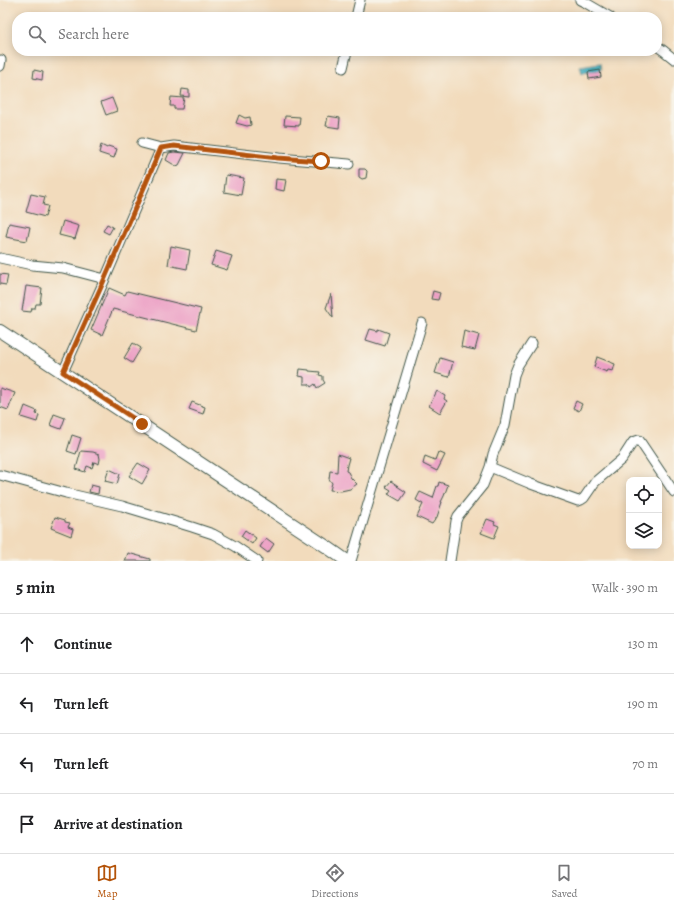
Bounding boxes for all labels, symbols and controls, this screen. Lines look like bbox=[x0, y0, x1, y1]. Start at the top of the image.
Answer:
search box bbox=[12, 12, 662, 56]
icon: search bbox=[26, 23, 48, 45]
text: Search here bbox=[58, 24, 129, 44]
route start bbox=[312, 152, 330, 170]
route end bbox=[133, 415, 151, 433]
map controls bbox=[626, 477, 662, 549]
button: locate bbox=[626, 477, 662, 513]
button: layers bbox=[626, 513, 662, 549]
text: 5 min bbox=[16, 576, 55, 599]
text: Walk · 390 m bbox=[592, 579, 658, 596]
icon: ahead bbox=[16, 633, 38, 655]
text: Continue bbox=[54, 634, 112, 654]
text: 130 m bbox=[628, 635, 658, 652]
icon: left bbox=[16, 693, 38, 715]
text: Turn left bbox=[54, 694, 109, 714]
text: 190 m bbox=[627, 695, 658, 712]
icon: left bbox=[16, 753, 38, 775]
text: Turn left bbox=[54, 754, 109, 774]
text: 70 m bbox=[632, 755, 658, 772]
icon: arrive bbox=[16, 813, 38, 835]
text: Arrive at destination bbox=[54, 814, 183, 834]
tab: Map bbox=[96, 862, 118, 901]
tab: Directions bbox=[311, 862, 359, 901]
tab: Saved bbox=[551, 862, 578, 901]

